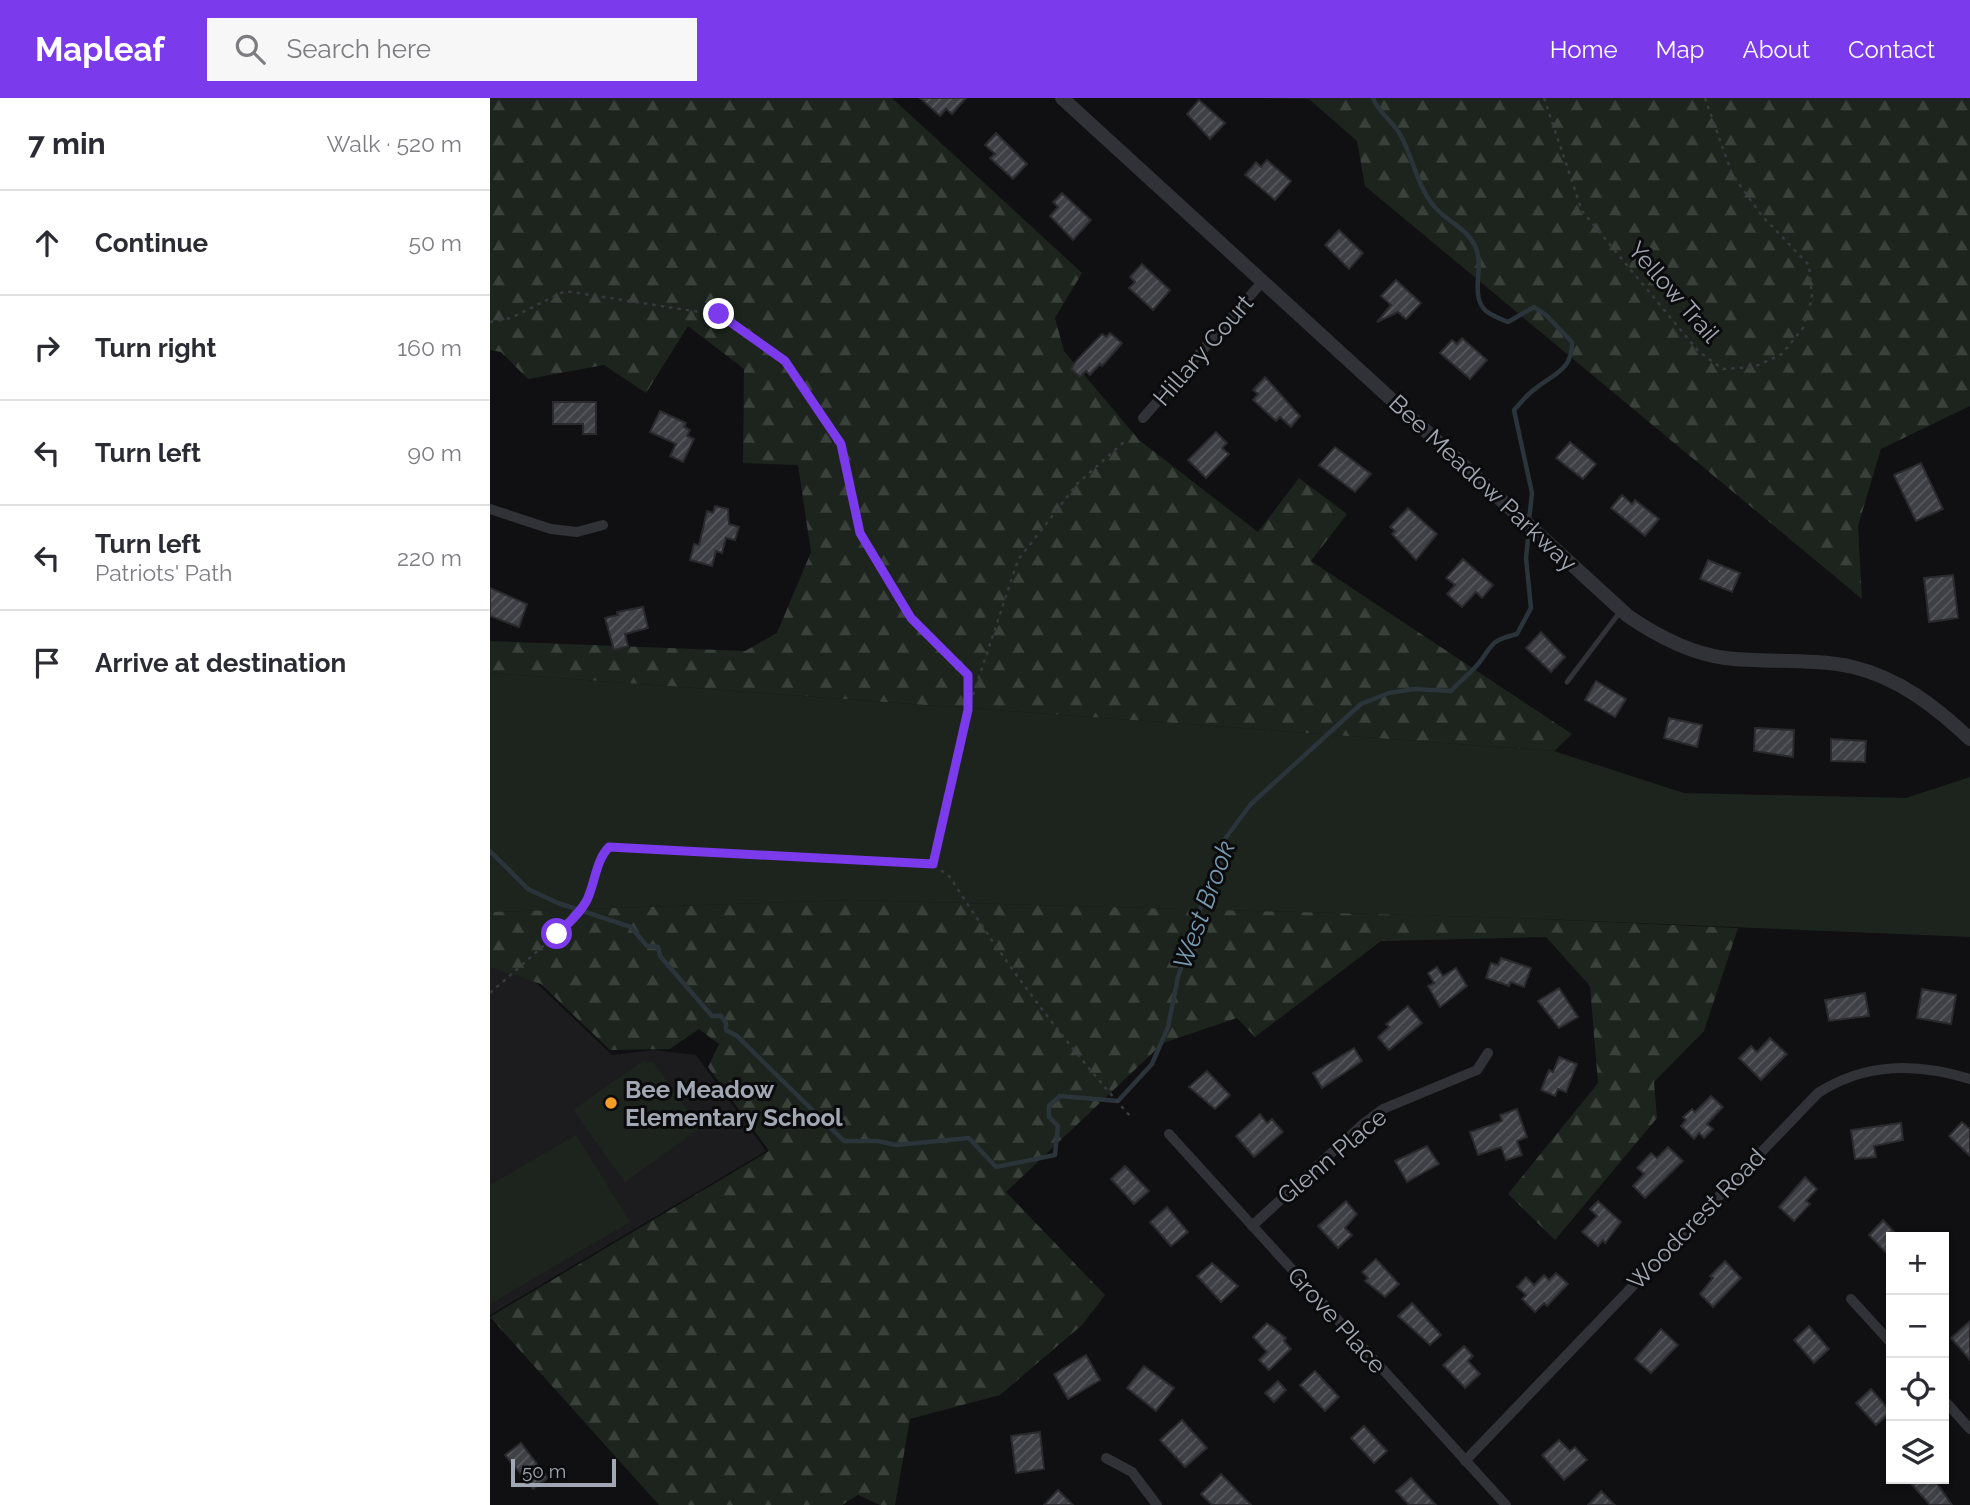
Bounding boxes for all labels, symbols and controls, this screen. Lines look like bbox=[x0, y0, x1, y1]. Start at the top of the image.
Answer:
search box bbox=[207, 18, 697, 81]
text: Mapleaf bbox=[35, 30, 165, 69]
icon: search bbox=[231, 30, 269, 68]
text: Search here bbox=[287, 34, 431, 64]
text: Home bbox=[1550, 35, 1618, 64]
text: Map bbox=[1656, 35, 1704, 64]
text: About bbox=[1742, 35, 1810, 64]
text: Contact bbox=[1848, 35, 1935, 64]
text: 7 min bbox=[28, 126, 106, 161]
text: Walk · 520 m bbox=[327, 130, 462, 157]
icon: ahead bbox=[28, 224, 66, 262]
text: Continue bbox=[95, 228, 208, 258]
text: 50 m bbox=[408, 229, 462, 256]
street label: Yellow Trail bbox=[1622, 236, 1726, 349]
street label: Hillary Court bbox=[1147, 289, 1259, 411]
route end bbox=[703, 298, 734, 329]
icon: right bbox=[28, 329, 66, 367]
text: Turn right bbox=[95, 333, 216, 363]
text: 160 m bbox=[397, 334, 462, 361]
street label: Bee Meadow Parkway bbox=[1383, 389, 1583, 577]
icon: left bbox=[28, 434, 66, 472]
text: Turn left bbox=[95, 438, 201, 468]
text: 90 m bbox=[407, 439, 462, 466]
text: Turn left bbox=[95, 529, 201, 559]
icon: left bbox=[28, 539, 66, 577]
text: 220 m bbox=[397, 544, 462, 571]
text: Patriots' Path bbox=[95, 559, 232, 586]
icon: arrive bbox=[28, 644, 66, 682]
text: Arrive at destination bbox=[95, 648, 346, 678]
water label: West Brook bbox=[1167, 837, 1241, 973]
route start bbox=[541, 918, 572, 949]
place label: Bee Meadow Elementary School bbox=[625, 1075, 843, 1132]
marker: Bee Meadow Elementary School bbox=[603, 1095, 619, 1111]
street label: Glenn Place bbox=[1272, 1102, 1392, 1210]
street label: Woodcrest Road bbox=[1621, 1142, 1771, 1296]
map controls bbox=[1886, 1232, 1949, 1484]
button: + bbox=[1886, 1232, 1949, 1295]
street label: Grove Place bbox=[1282, 1261, 1392, 1379]
button: − bbox=[1886, 1295, 1949, 1358]
button: locate bbox=[1886, 1358, 1949, 1421]
button: layers bbox=[1886, 1421, 1949, 1484]
scale bar bbox=[511, 1456, 616, 1488]
text: 50 m bbox=[522, 1460, 566, 1482]

